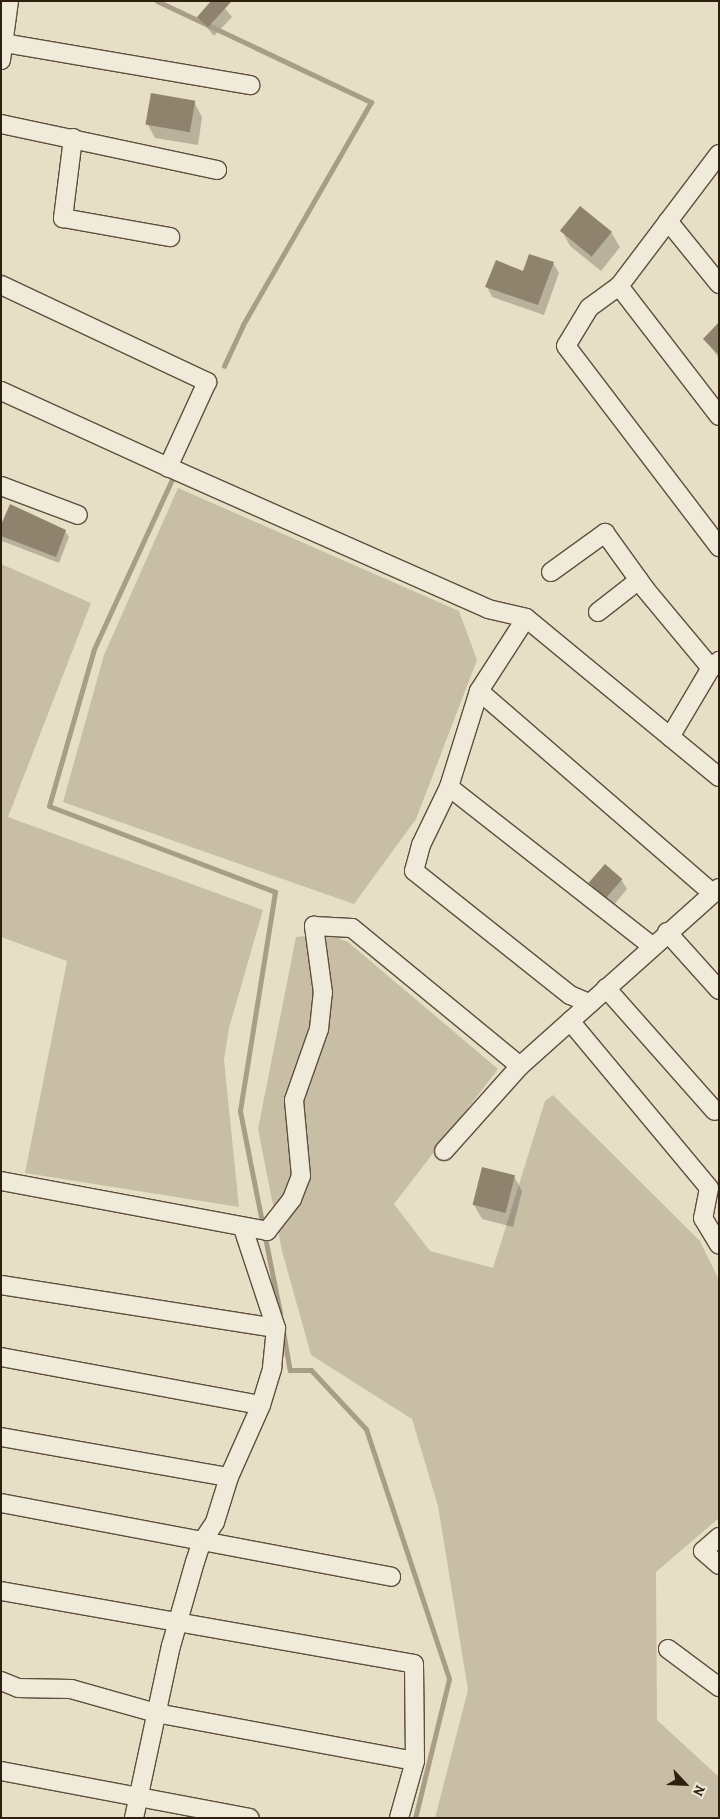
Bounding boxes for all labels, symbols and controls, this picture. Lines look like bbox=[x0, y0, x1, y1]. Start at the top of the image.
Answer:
north arrow bbox=[660, 1759, 710, 1809]
text: N bbox=[688, 1782, 710, 1799]

